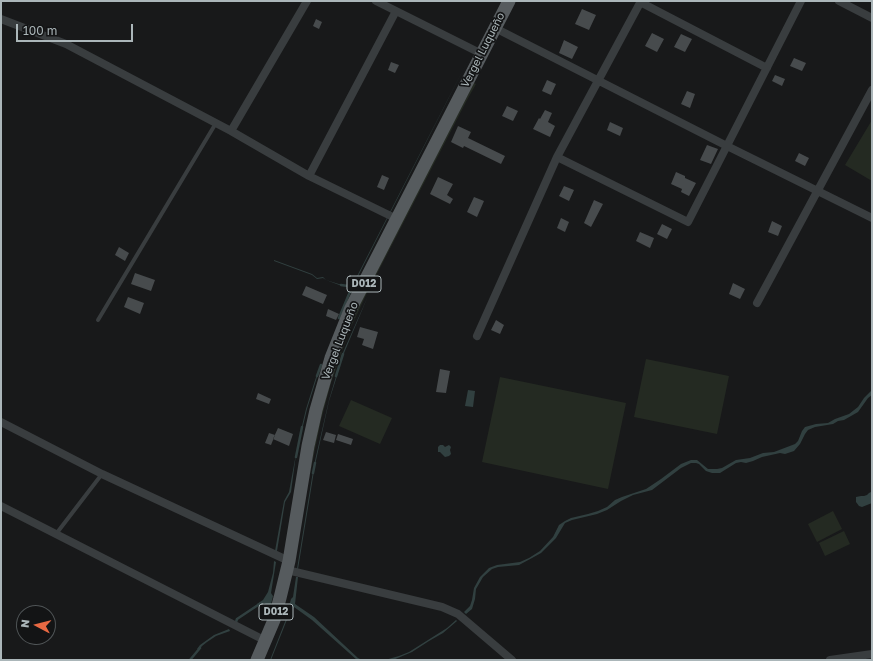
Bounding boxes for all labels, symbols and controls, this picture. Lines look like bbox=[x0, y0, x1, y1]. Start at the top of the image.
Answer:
street label: Vergel Luqueño bbox=[458, 10, 508, 90]
scale bar bbox=[18, 16, 135, 42]
text: 100 m bbox=[23, 23, 57, 38]
road number: D012 bbox=[347, 276, 381, 292]
street label: Vergel Luqueño bbox=[319, 300, 361, 382]
road number: D012 bbox=[259, 604, 293, 620]
north arrow bbox=[16, 605, 56, 645]
text: N bbox=[18, 619, 32, 629]

